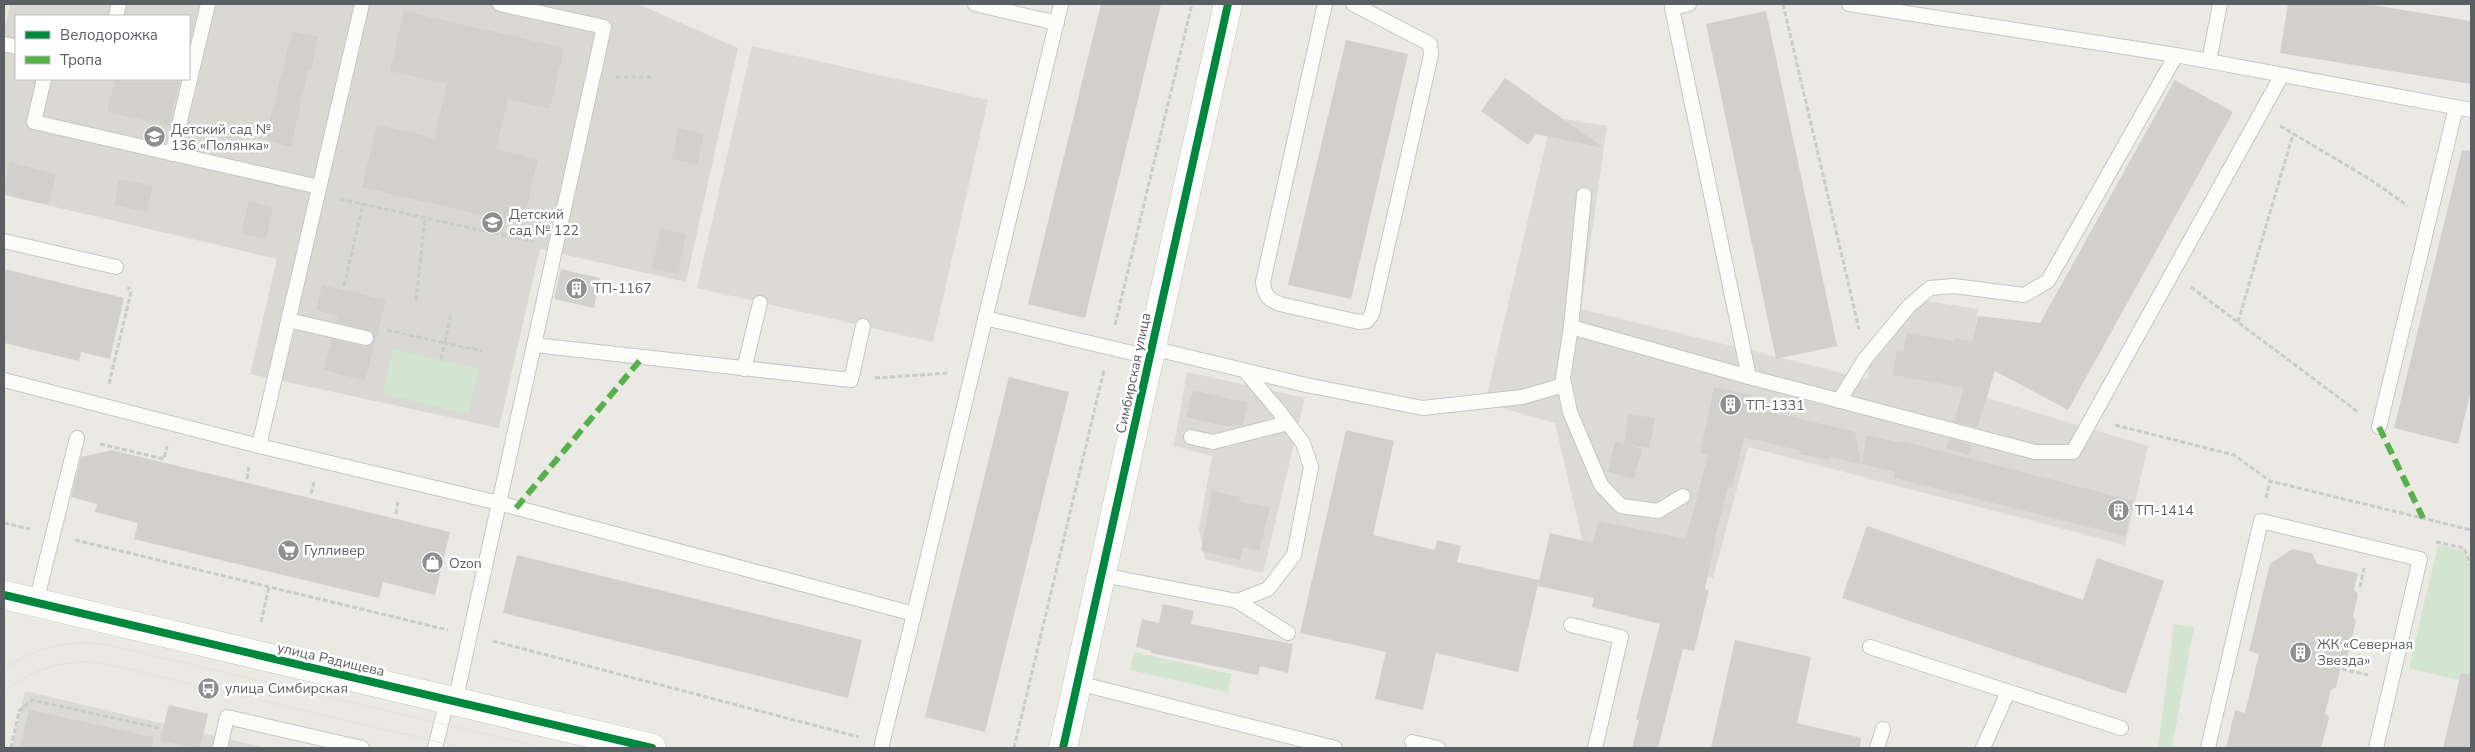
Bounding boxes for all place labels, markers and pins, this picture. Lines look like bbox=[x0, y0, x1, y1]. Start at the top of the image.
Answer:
place label: Детский сад № 136 «Полянка» bbox=[171, 120, 271, 155]
school or university icon: Детский сад № 136 «Полянка» bbox=[143, 125, 167, 149]
place label: Детский сад № 122 bbox=[509, 205, 579, 240]
school or university icon: Детский сад № 122 bbox=[481, 210, 505, 234]
building icon: ТП-1167 bbox=[565, 276, 589, 300]
place label: ТП-1167 bbox=[593, 279, 652, 298]
building icon: ТП-1331 bbox=[1718, 393, 1742, 417]
place label: ТП-1331 bbox=[1746, 396, 1805, 415]
building icon: ТП-1414 bbox=[2107, 498, 2131, 522]
place label: ТП-1414 bbox=[2135, 501, 2194, 520]
supermarket icon: Гулливер bbox=[276, 538, 300, 562]
place label: Гулливер bbox=[304, 541, 365, 560]
shop icon: Ozon bbox=[421, 551, 445, 575]
place label: Ozon bbox=[449, 554, 482, 573]
place label: ЖК «Северная Звезда» bbox=[2317, 635, 2413, 670]
building icon: ЖК «Северная Звезда» bbox=[2289, 640, 2313, 664]
bus stop icon: улица Симбирская bbox=[197, 676, 221, 700]
place label: улица Симбирская bbox=[225, 679, 348, 698]

